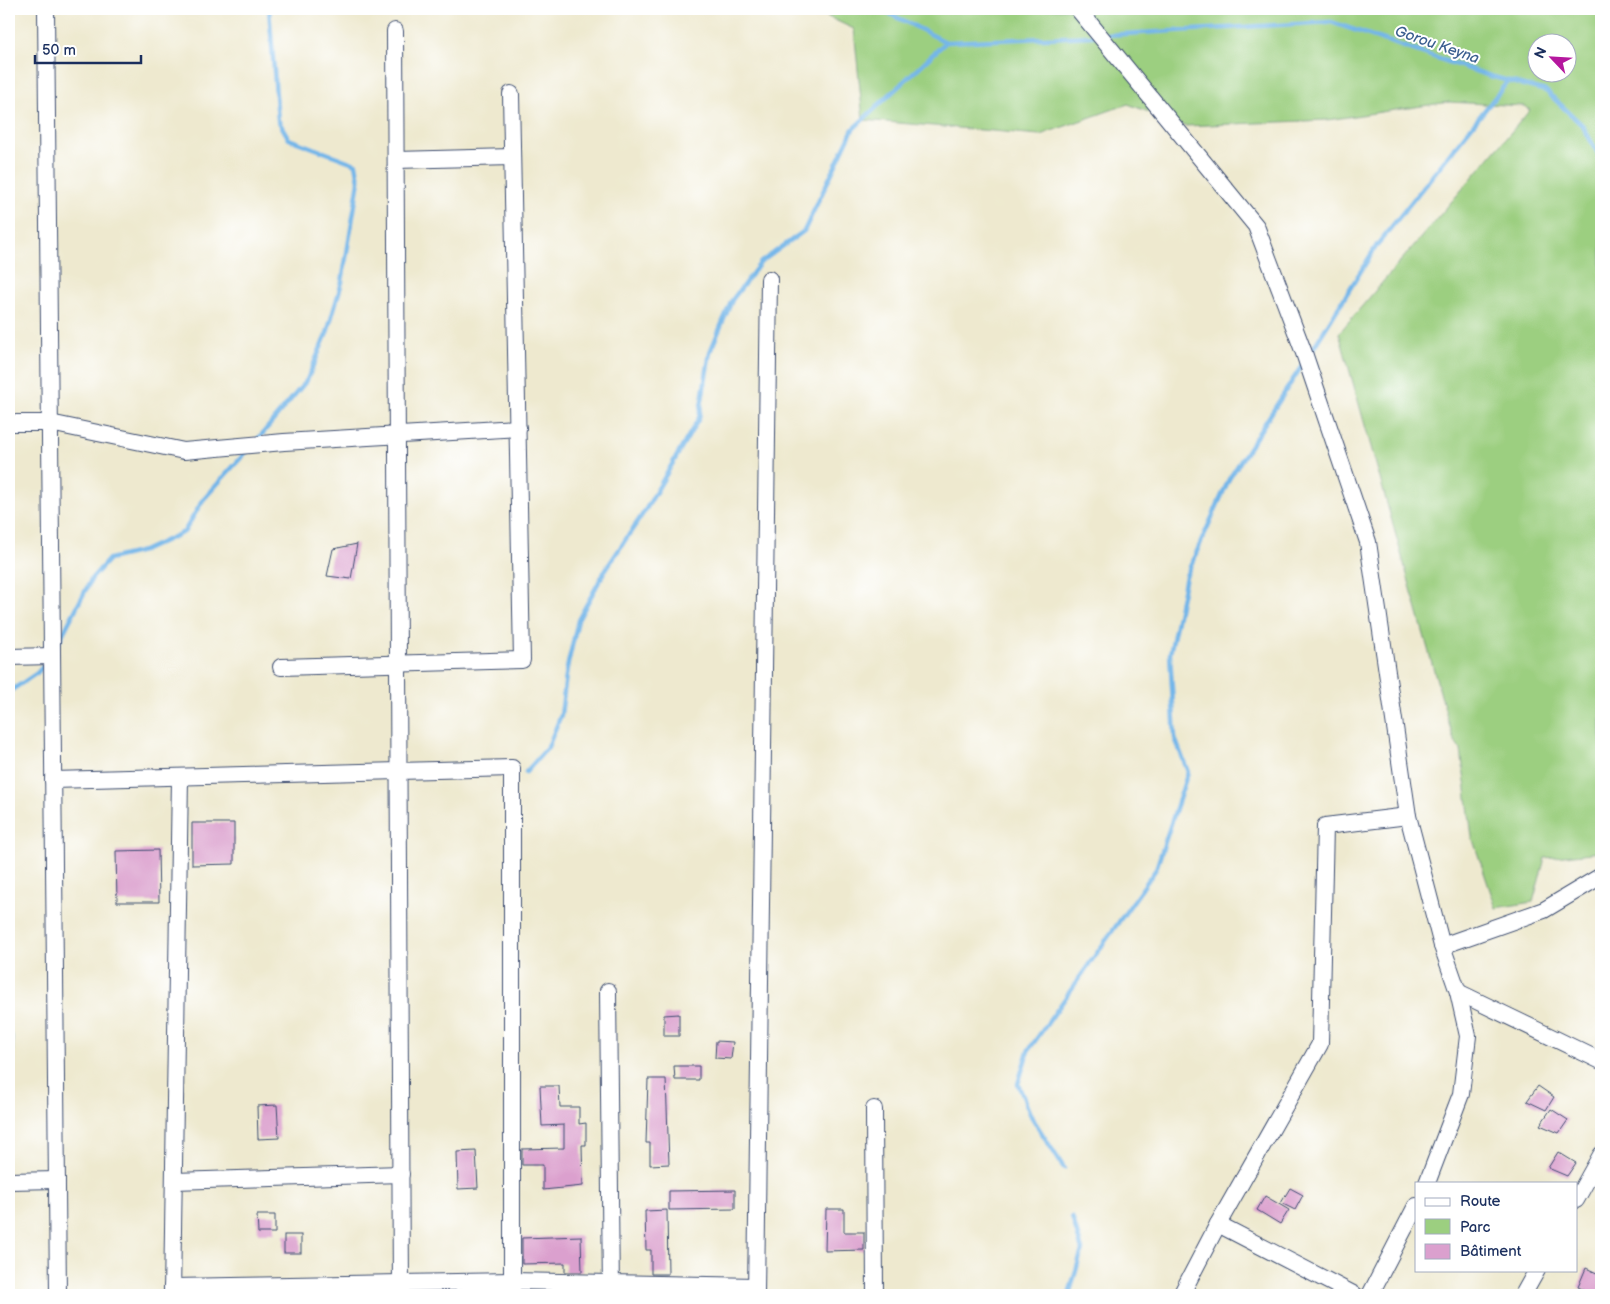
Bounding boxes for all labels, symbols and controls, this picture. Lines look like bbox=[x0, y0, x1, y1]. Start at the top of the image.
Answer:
water label: Gorou Keyna bbox=[1392, 22, 1482, 68]
scale bar bbox=[35, 32, 141, 64]
north arrow bbox=[1528, 32, 1578, 82]
text: 50 m bbox=[42, 41, 76, 60]
text: N bbox=[1531, 44, 1551, 61]
legend bbox=[1415, 1182, 1578, 1272]
text: Route bbox=[1460, 1192, 1501, 1211]
text: Parc bbox=[1460, 1218, 1490, 1237]
text: Bâtiment bbox=[1460, 1242, 1522, 1261]

